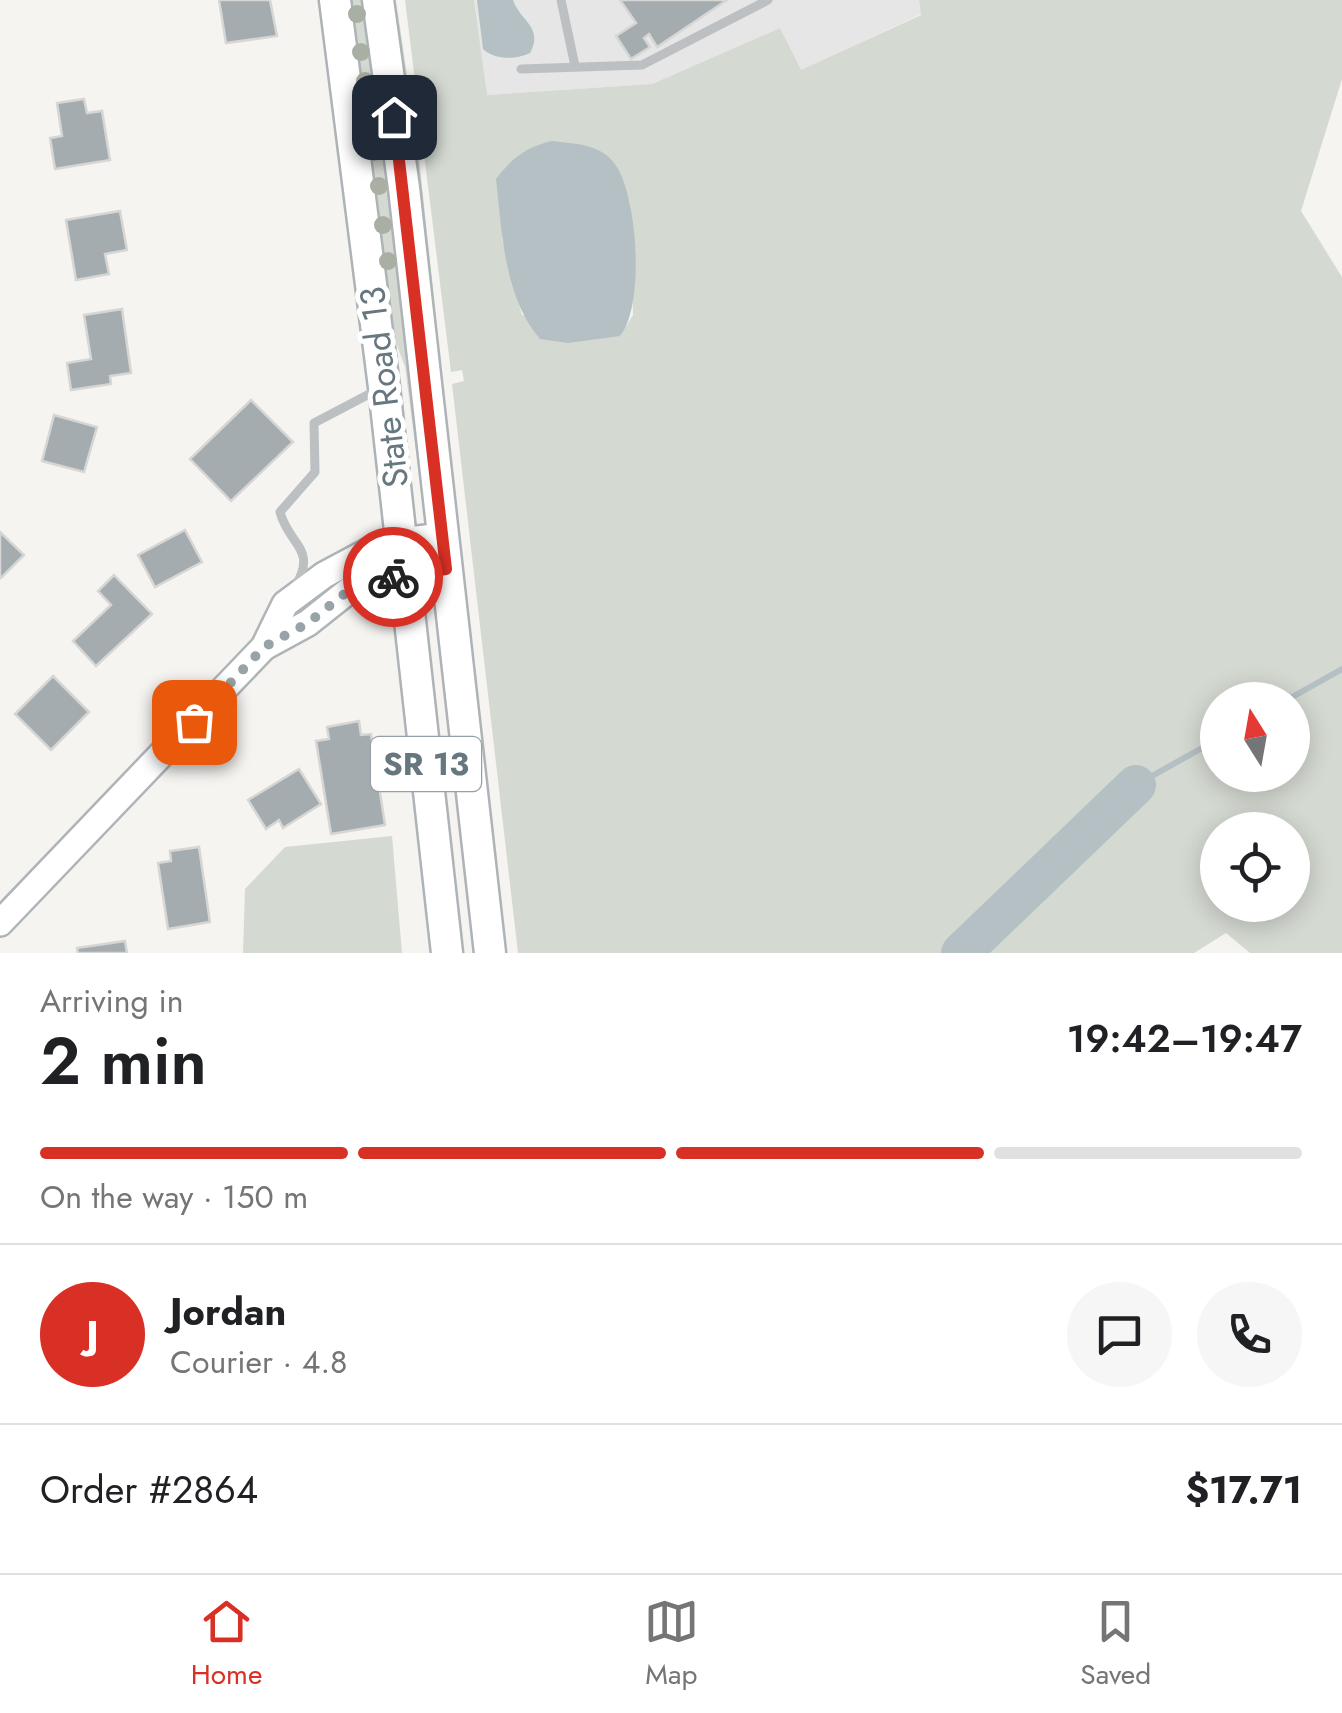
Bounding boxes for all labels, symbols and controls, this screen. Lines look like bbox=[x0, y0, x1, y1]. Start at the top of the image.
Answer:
pin bbox=[352, 75, 437, 160]
icon: home bbox=[367, 90, 422, 145]
street label: State Road 13 bbox=[347, 284, 421, 490]
courier bbox=[343, 527, 443, 627]
icon: bike bbox=[366, 550, 421, 605]
pin bbox=[152, 680, 237, 765]
north arrow bbox=[1200, 682, 1310, 792]
map controls bbox=[1200, 682, 1310, 922]
icon: bag bbox=[167, 695, 222, 750]
road number: SR 13 bbox=[371, 737, 481, 791]
button: locate bbox=[1200, 812, 1310, 922]
text: Arriving in bbox=[40, 978, 184, 1024]
text: 19:42–19:47 bbox=[1067, 1011, 1302, 1066]
text: 2 min bbox=[40, 1014, 207, 1108]
text: On the way · 150 m bbox=[40, 1174, 308, 1220]
button: chat bbox=[1067, 1282, 1172, 1387]
button: phone bbox=[1197, 1282, 1302, 1387]
text: Jordan bbox=[170, 1284, 286, 1339]
text: J bbox=[86, 1307, 99, 1362]
text: Courier · 4.8 bbox=[170, 1339, 347, 1385]
text: Order #2864 bbox=[40, 1462, 258, 1517]
text: $17.71 bbox=[1185, 1462, 1302, 1517]
tab: Home bbox=[191, 1594, 262, 1695]
tab: Map bbox=[644, 1594, 699, 1695]
tab: Saved bbox=[1080, 1594, 1151, 1695]

